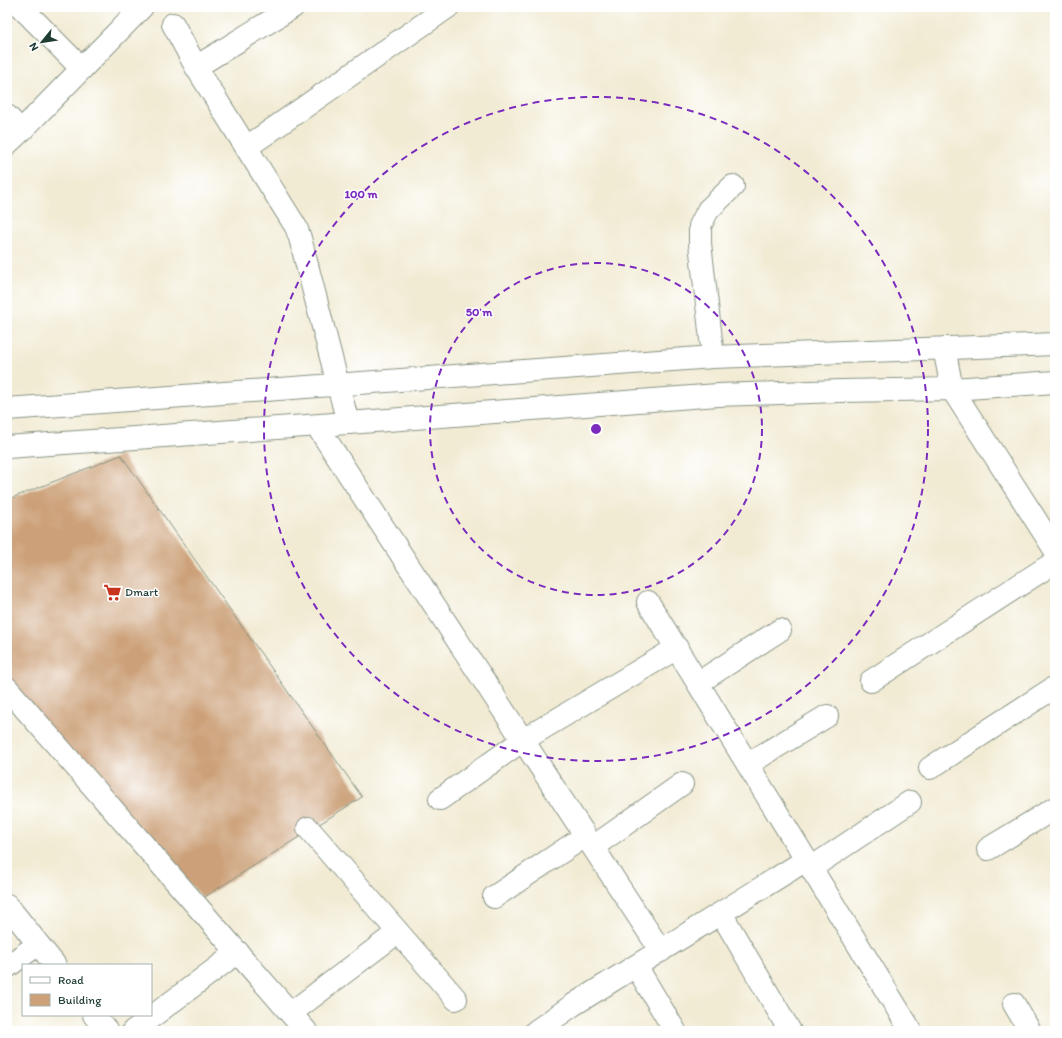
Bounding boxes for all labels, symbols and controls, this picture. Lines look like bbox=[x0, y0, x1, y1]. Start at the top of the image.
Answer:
north arrow bbox=[22, 22, 62, 62]
text: N bbox=[26, 40, 41, 53]
text: 100 m bbox=[344, 187, 378, 201]
text: 50 m bbox=[466, 305, 493, 319]
centre of rings bbox=[589, 422, 603, 436]
supermarket icon: Dmart bbox=[102, 582, 122, 602]
place label: Dmart bbox=[125, 585, 159, 599]
legend bbox=[22, 964, 152, 1016]
text: Road bbox=[58, 973, 84, 987]
text: Building bbox=[58, 993, 102, 1007]

